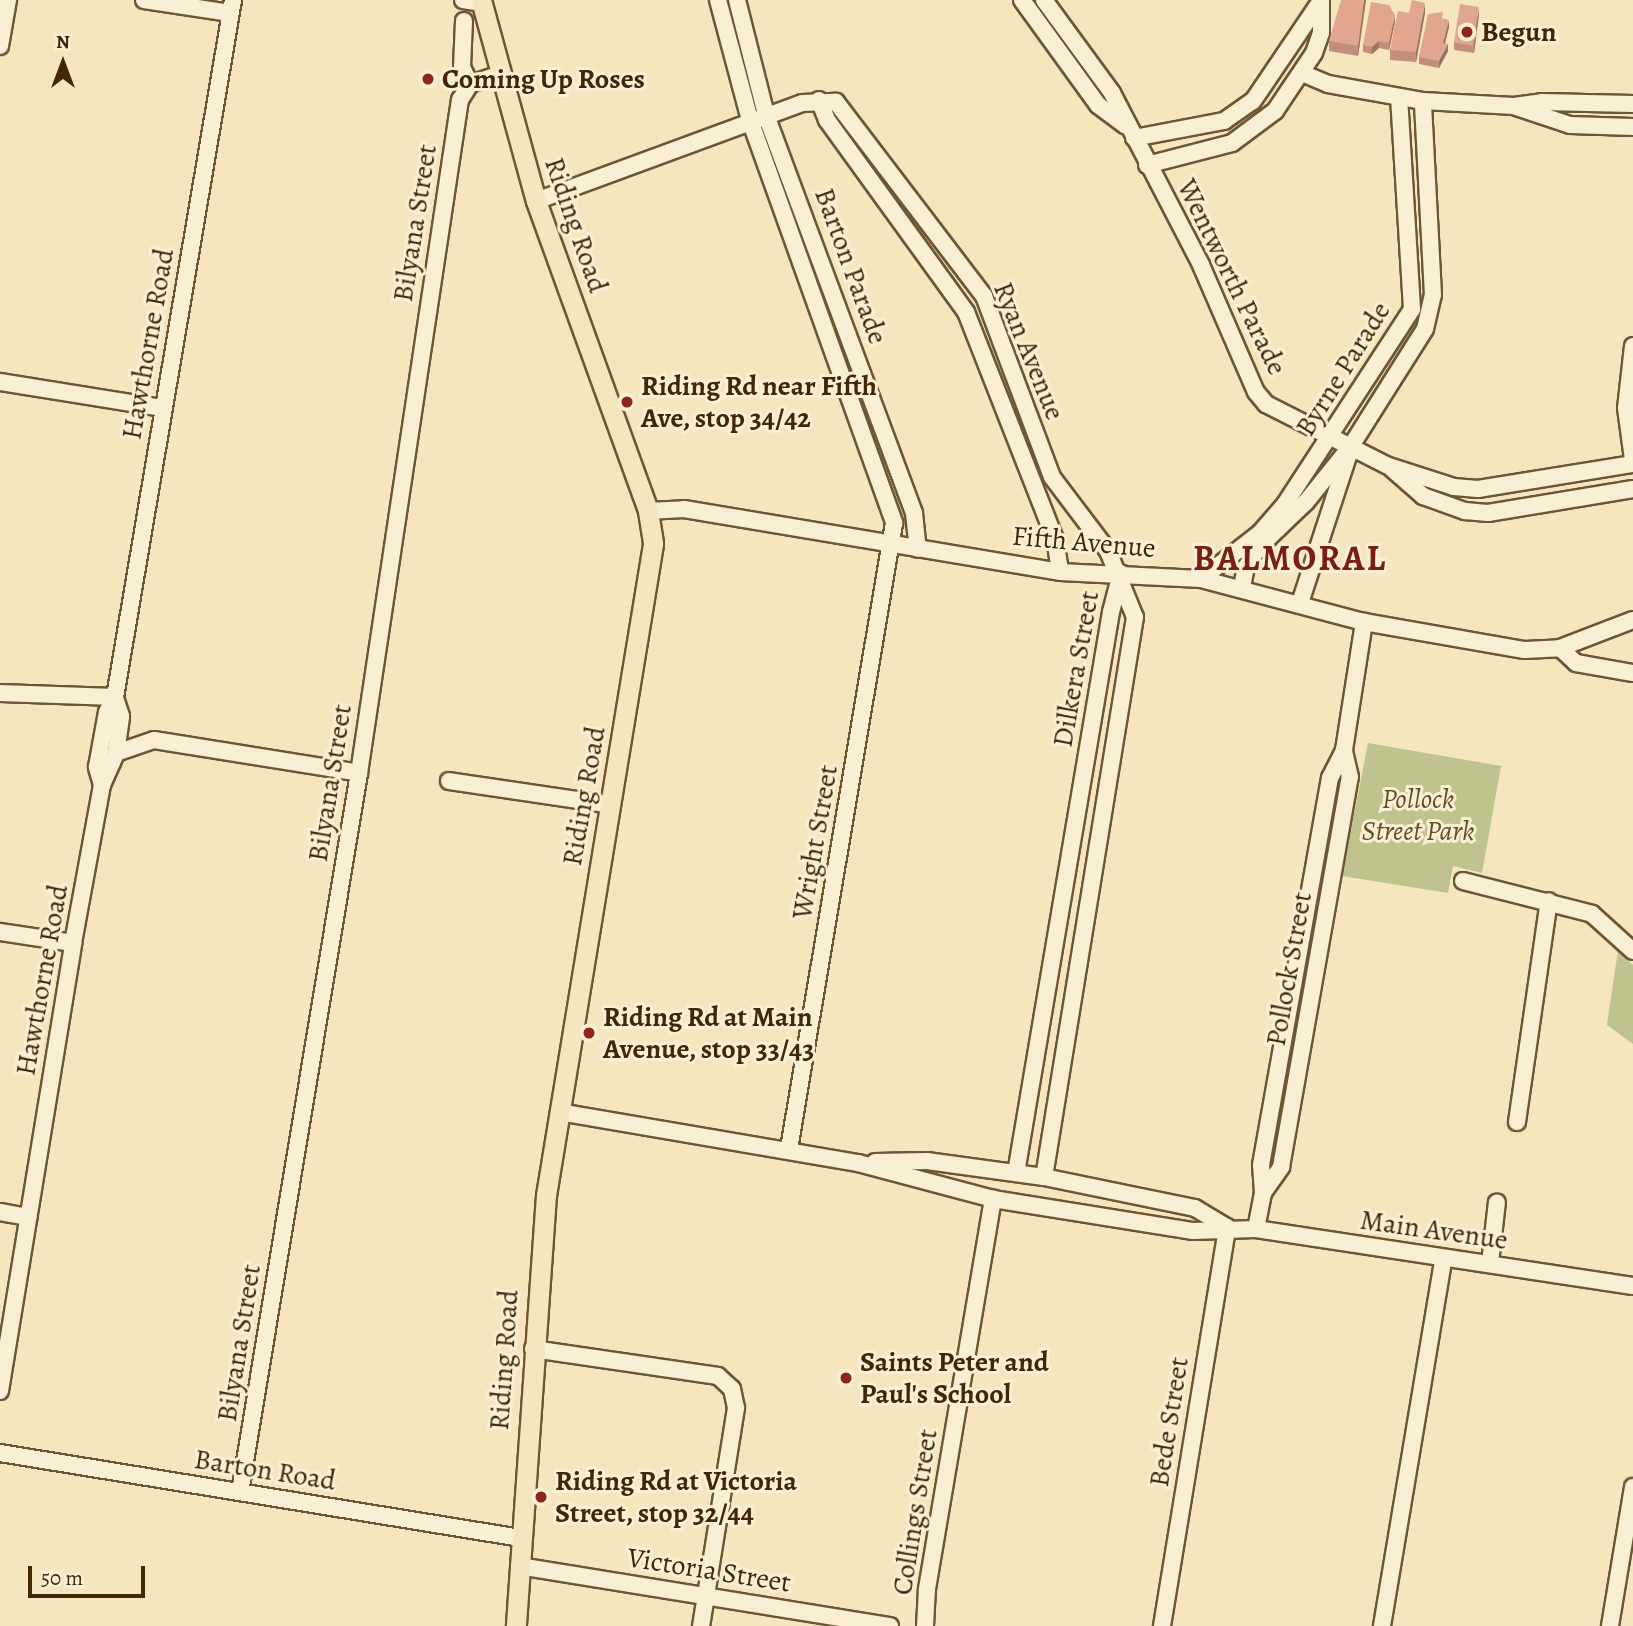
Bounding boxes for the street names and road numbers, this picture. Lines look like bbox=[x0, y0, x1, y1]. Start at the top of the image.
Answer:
street label: Bilyana Street bbox=[386, 142, 444, 304]
street label: Riding Road bbox=[537, 153, 615, 297]
street label: Wentworth Parade bbox=[1170, 174, 1294, 380]
street label: Barton Parade bbox=[807, 183, 895, 349]
street label: Hawthorne Road bbox=[115, 246, 181, 442]
street label: Ryan Avenue bbox=[986, 277, 1072, 425]
street label: Byrne Parade bbox=[1288, 296, 1398, 442]
street label: Fifth Avenue bbox=[1011, 519, 1157, 565]
street label: Dilkera Street bbox=[1046, 588, 1106, 750]
street label: Bilyana Street bbox=[301, 702, 359, 864]
street label: Riding Road bbox=[555, 724, 613, 868]
street label: Wright Street bbox=[785, 762, 845, 922]
street label: Hawthorne Road bbox=[9, 882, 75, 1078]
street label: Pollock Street bbox=[1259, 889, 1319, 1049]
street label: Main Avenue bbox=[1358, 1203, 1510, 1257]
street label: Bilyana Street bbox=[210, 1262, 268, 1424]
street label: Riding Road bbox=[482, 1289, 526, 1431]
street label: Bede Street bbox=[1142, 1355, 1196, 1489]
street label: Collings Street bbox=[885, 1427, 945, 1597]
street label: Barton Road bbox=[192, 1442, 338, 1498]
street label: Victoria Street bbox=[625, 1541, 793, 1599]

